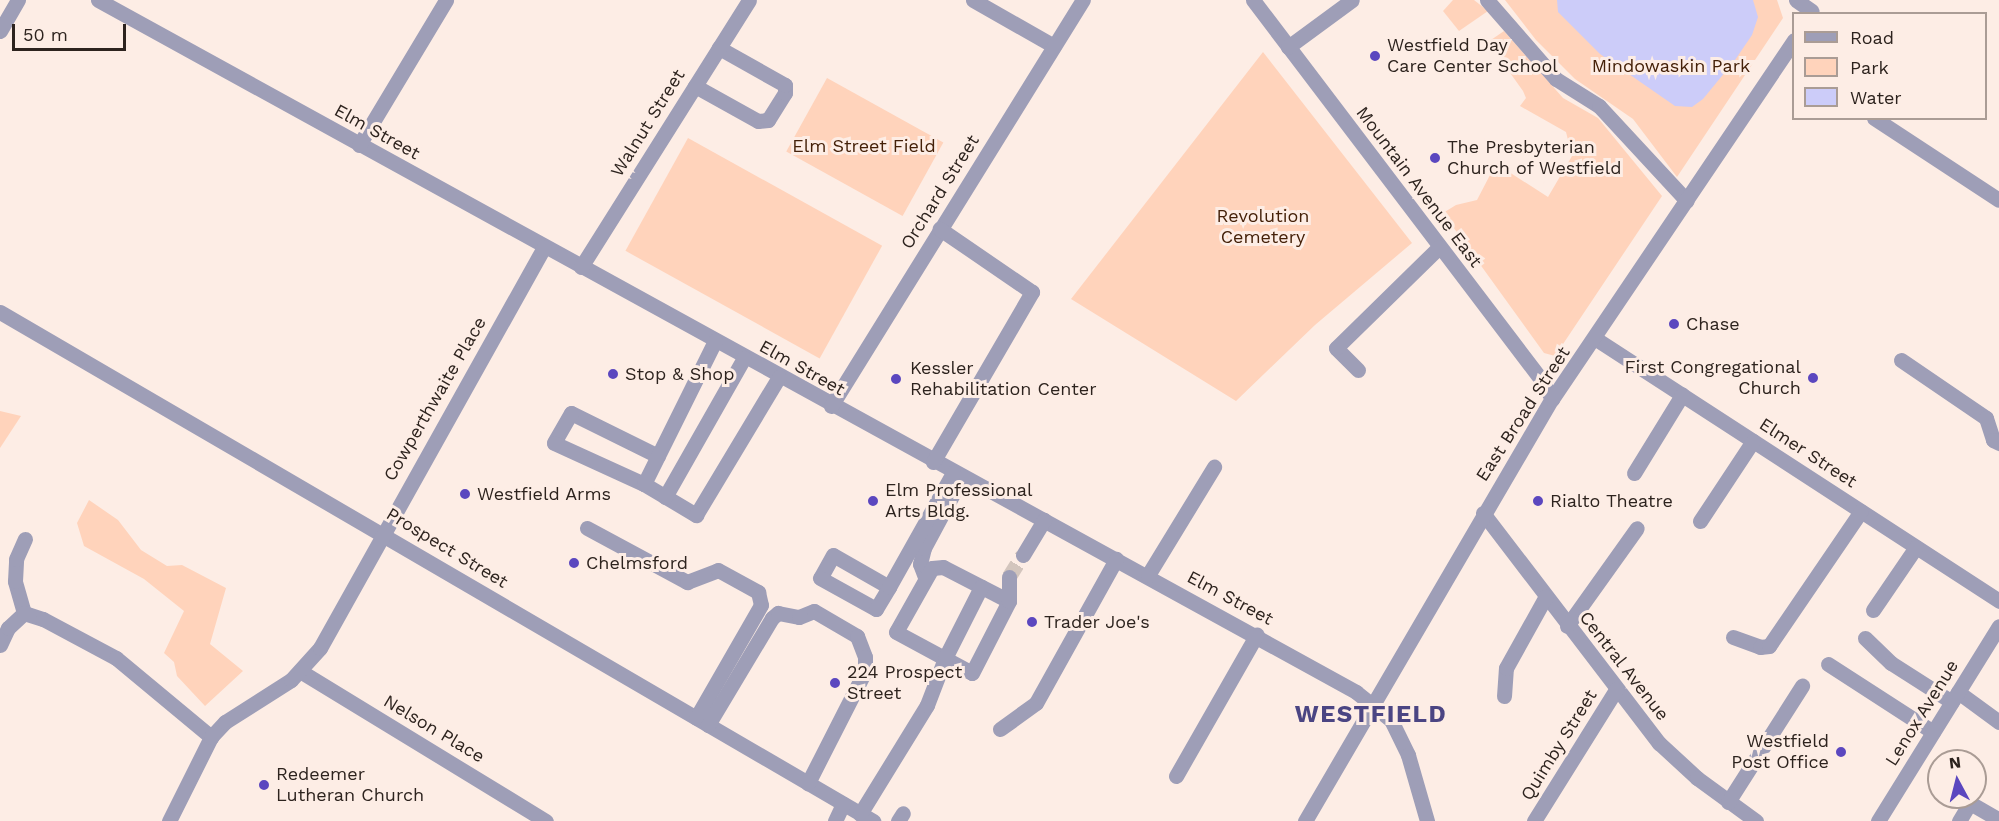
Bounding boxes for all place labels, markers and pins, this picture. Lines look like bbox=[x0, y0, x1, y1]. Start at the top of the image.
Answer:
place label: Westfield Day Care Center School bbox=[1387, 35, 1558, 78]
marker: Westfield Day Care Center School bbox=[1368, 49, 1382, 63]
place label: The Presbyterian Church of Westfield bbox=[1447, 137, 1623, 180]
marker: The Presbyterian Church of Westfield bbox=[1428, 151, 1442, 165]
place label: Chase bbox=[1686, 313, 1740, 335]
marker: Chase bbox=[1667, 317, 1681, 331]
place label: First Congregational Church bbox=[1624, 357, 1801, 400]
place label: Kessler Rehabilitation Center bbox=[910, 358, 1097, 400]
place label: Stop & Shop bbox=[625, 363, 734, 385]
marker: Stop & Shop bbox=[606, 367, 620, 381]
marker: Kessler Rehabilitation Center bbox=[887, 370, 905, 388]
marker: First Congregational Church bbox=[1806, 371, 1820, 385]
place label: Elm Professional Arts Bldg. bbox=[885, 480, 1033, 522]
place label: Westfield Arms bbox=[477, 483, 612, 505]
marker: Westfield Arms bbox=[458, 487, 472, 501]
place label: Rialto Theatre bbox=[1550, 490, 1673, 512]
marker: Elm Professional Arts Bldg. bbox=[866, 494, 880, 508]
marker: Rialto Theatre bbox=[1531, 494, 1545, 508]
place label: Chelmsford bbox=[586, 552, 688, 574]
marker: Chelmsford bbox=[567, 556, 581, 570]
place label: Trader Joe's bbox=[1044, 611, 1150, 633]
marker: Trader Joe's bbox=[1025, 615, 1039, 629]
place label: 224 Prospect Street bbox=[847, 662, 962, 704]
marker: 224 Prospect Street bbox=[828, 676, 842, 690]
place label: Westfield Post Office bbox=[1731, 731, 1829, 774]
marker: Westfield Post Office bbox=[1834, 745, 1848, 759]
place label: Redeemer Lutheran Church bbox=[276, 764, 424, 806]
marker: Redeemer Lutheran Church bbox=[257, 778, 271, 792]

